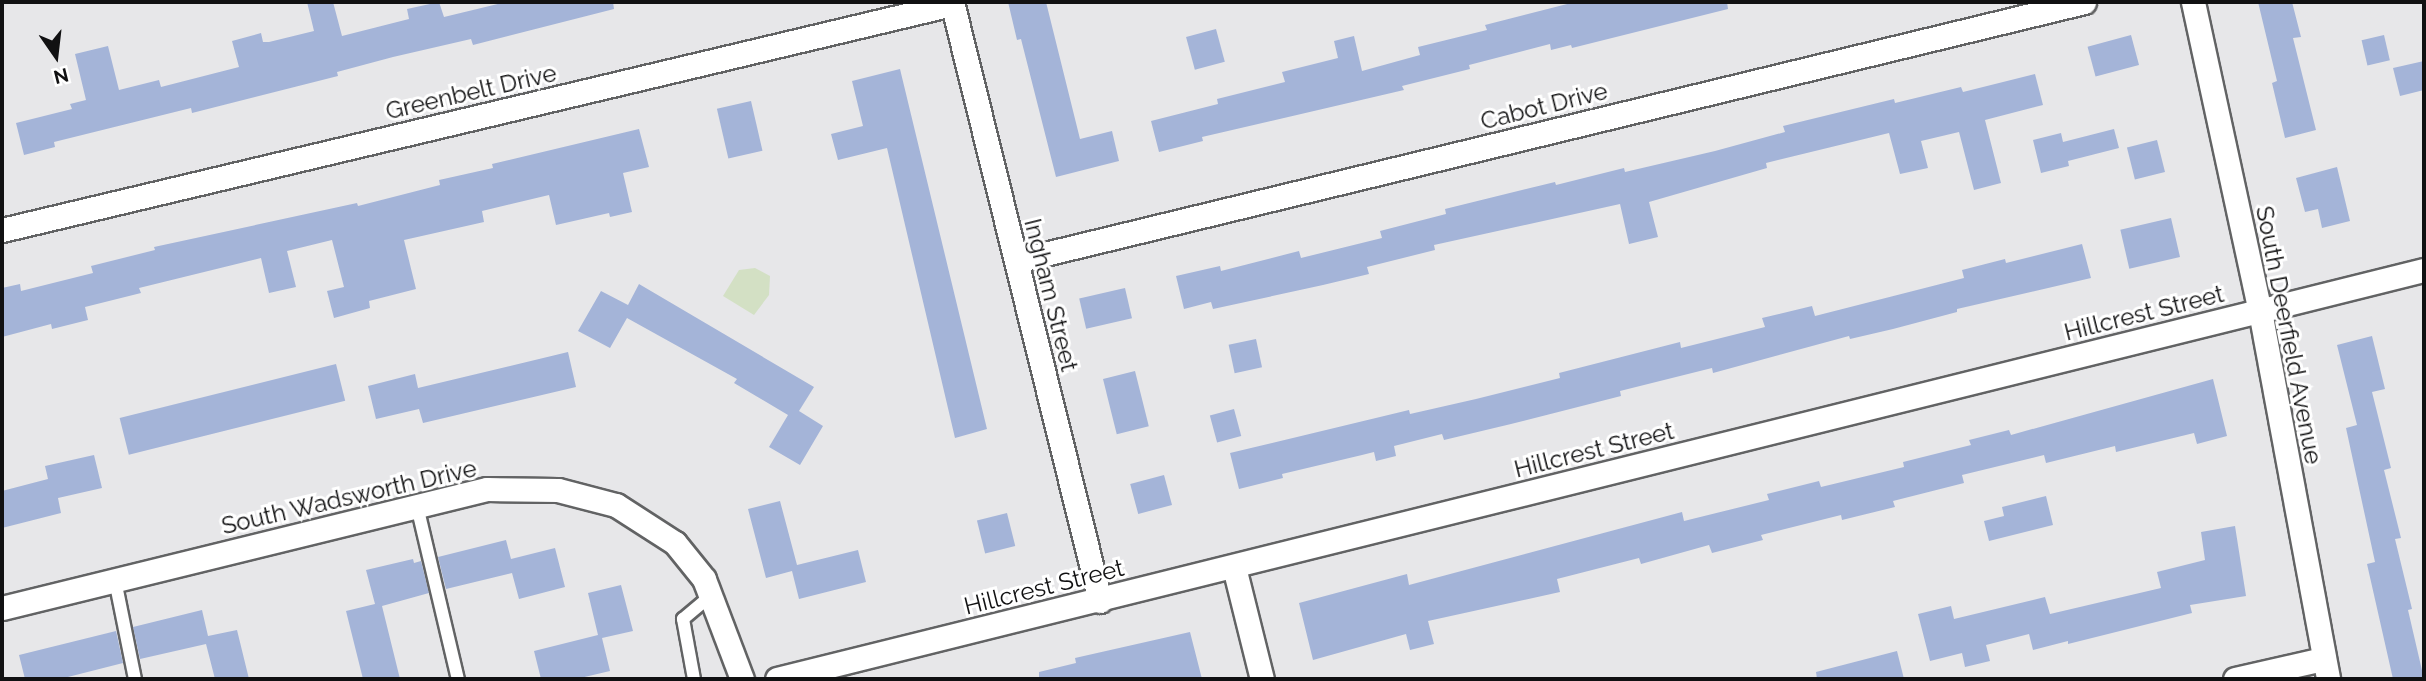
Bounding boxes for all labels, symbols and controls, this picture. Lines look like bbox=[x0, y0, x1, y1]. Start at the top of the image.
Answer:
north arrow bbox=[21, 21, 91, 91]
street label: Greenbelt Drive bbox=[383, 58, 559, 126]
text: N bbox=[51, 64, 71, 89]
street label: Cabot Drive bbox=[1478, 76, 1610, 136]
street label: South Deerfield Avenue bbox=[2250, 203, 2328, 467]
street label: Ingham Street bbox=[1018, 216, 1084, 374]
street label: Hillcrest Street bbox=[2061, 279, 2227, 347]
street label: Hillcrest Street bbox=[1511, 416, 1677, 484]
street label: South Wadsworth Drive bbox=[218, 454, 480, 540]
street label: Hillcrest Street bbox=[961, 553, 1127, 621]

